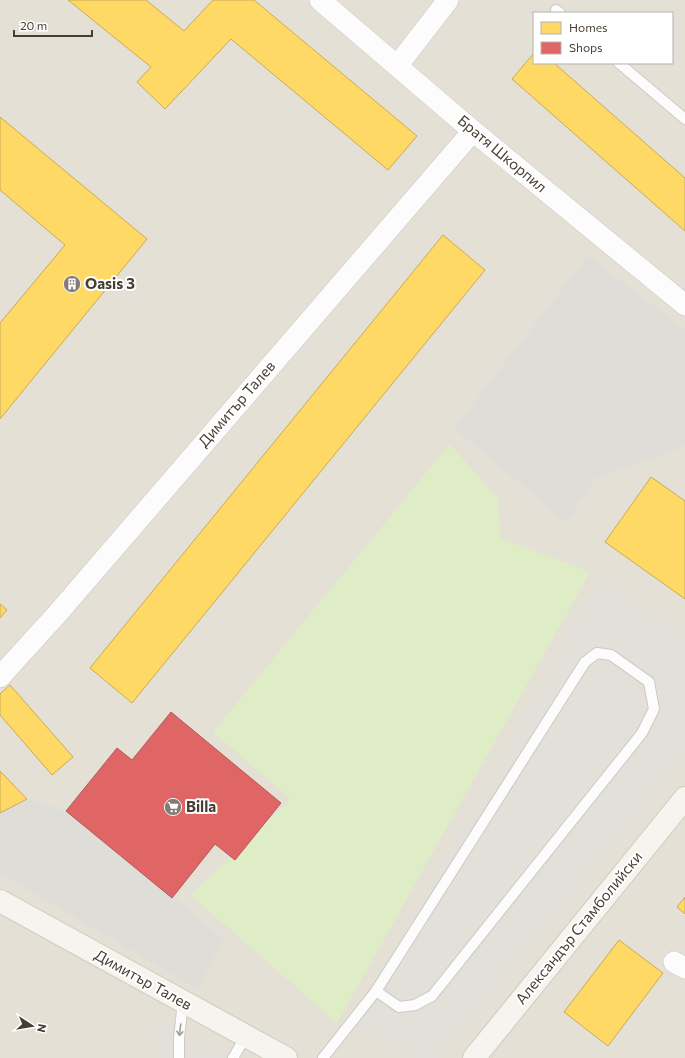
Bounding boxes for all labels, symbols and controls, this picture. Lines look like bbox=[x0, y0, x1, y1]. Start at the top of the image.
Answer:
scale bar bbox=[14, 12, 92, 38]
legend bbox=[533, 12, 673, 64]
text: 20 m bbox=[20, 18, 47, 32]
text: Homes bbox=[569, 20, 607, 34]
text: Shops bbox=[569, 40, 603, 54]
street label: Братя Шкорпил bbox=[454, 111, 551, 196]
building icon: Oasis 3 bbox=[62, 274, 82, 294]
place label: Oasis 3 bbox=[85, 274, 135, 292]
street label: Димитър Талев bbox=[194, 357, 279, 450]
supermarket icon: Billa bbox=[163, 797, 183, 817]
place label: Billa bbox=[186, 797, 216, 815]
street label: Александър Стамболийски bbox=[511, 847, 645, 1007]
street label: Димитър Талев bbox=[92, 945, 195, 1013]
north arrow bbox=[12, 1006, 52, 1046]
text: N bbox=[35, 1023, 49, 1034]
one-way arrow bbox=[176, 1023, 184, 1036]

